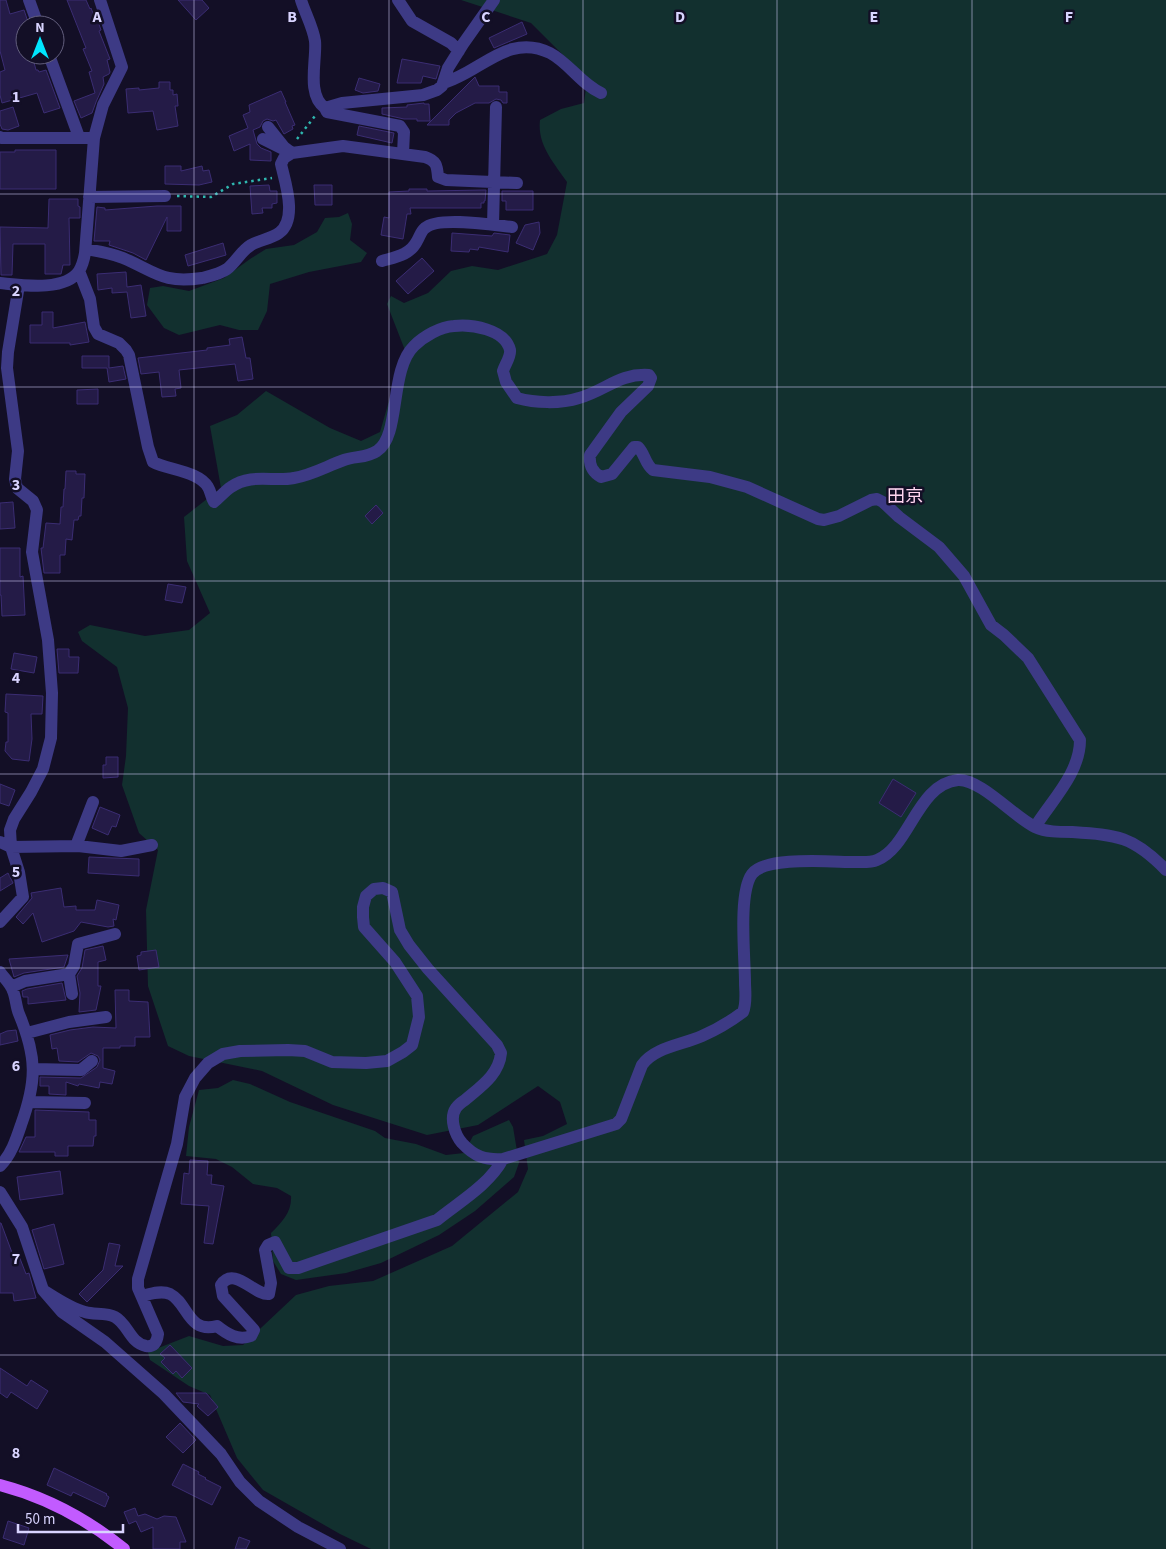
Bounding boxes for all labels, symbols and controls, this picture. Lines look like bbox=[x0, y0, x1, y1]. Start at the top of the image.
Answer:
text: A bbox=[91, 6, 102, 28]
text: B bbox=[287, 6, 297, 28]
text: C bbox=[481, 6, 491, 28]
text: D bbox=[675, 6, 685, 28]
text: E bbox=[870, 6, 878, 28]
text: F bbox=[1065, 6, 1073, 28]
north arrow bbox=[15, 15, 65, 65]
text: N bbox=[35, 18, 45, 38]
text: 1 bbox=[12, 86, 20, 108]
text: 2 bbox=[12, 280, 20, 302]
text: 3 bbox=[12, 474, 20, 496]
district label: 田京 bbox=[887, 484, 923, 509]
text: 4 bbox=[12, 667, 21, 689]
text: 5 bbox=[12, 861, 20, 883]
text: 6 bbox=[12, 1055, 20, 1077]
text: 7 bbox=[12, 1248, 20, 1270]
text: 8 bbox=[12, 1442, 20, 1464]
scale bar bbox=[18, 1502, 122, 1534]
text: 50 m bbox=[25, 1509, 55, 1530]

